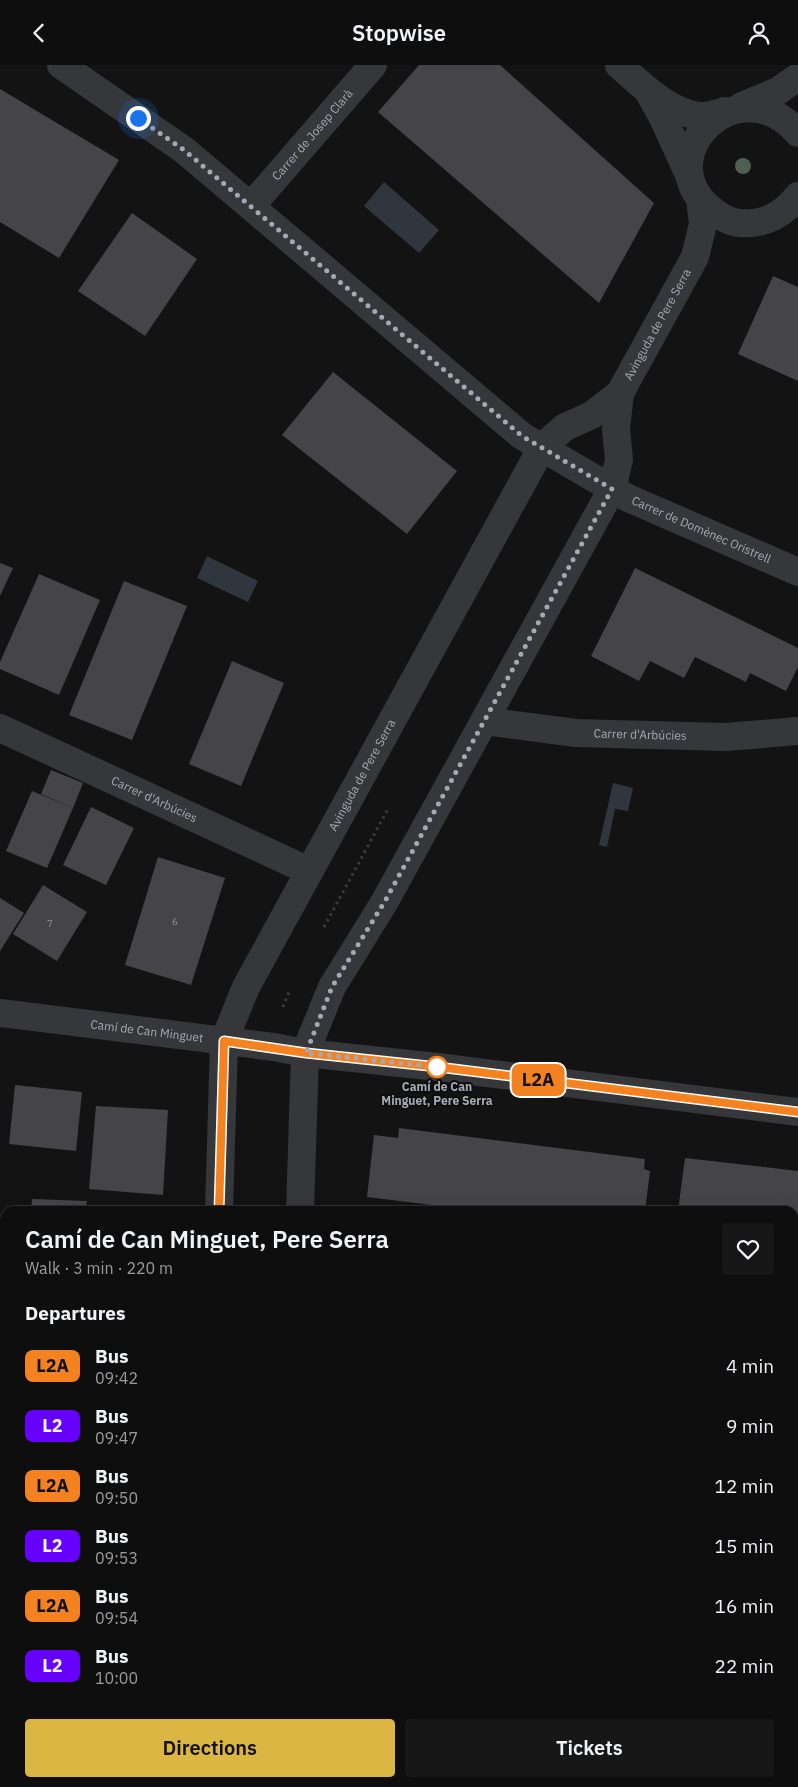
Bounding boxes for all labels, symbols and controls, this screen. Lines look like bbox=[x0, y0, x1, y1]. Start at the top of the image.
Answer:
text: Stopwise bbox=[352, 18, 446, 47]
icon: back bbox=[25, 19, 53, 47]
icon: person bbox=[745, 19, 773, 47]
street label: Carrer de Josep Clarà bbox=[269, 85, 356, 183]
your location bbox=[126, 106, 151, 131]
street label: Avinguda de Pere Serra bbox=[621, 265, 694, 383]
street label: Carrer de Domènec Oristrell bbox=[630, 493, 773, 566]
street label: Avinguda de Pere Serra bbox=[325, 716, 399, 833]
street label: Carrer d'Arbúcies bbox=[593, 725, 687, 743]
street label: Carrer d'Arbúcies bbox=[109, 773, 200, 825]
house number: 6 bbox=[172, 915, 178, 928]
house number: 7 bbox=[47, 917, 53, 930]
street label: Camí de Can Minguet bbox=[90, 1016, 204, 1045]
marker: Camí de Can Minguet, Pere Serra bbox=[426, 1056, 448, 1078]
line badge: L2A bbox=[509, 1064, 567, 1096]
text: L2A bbox=[522, 1068, 554, 1091]
place label: Camí de Can Minguet, Pere Serra bbox=[381, 1079, 493, 1108]
text: Camí de Can Minguet, Pere Serra bbox=[25, 1223, 389, 1255]
button: heart bbox=[722, 1223, 774, 1275]
text: Walk · 3 min · 220 m bbox=[25, 1258, 173, 1278]
text: Departures bbox=[25, 1301, 125, 1325]
text: Bus bbox=[95, 1344, 129, 1368]
text: L2A bbox=[36, 1354, 69, 1377]
text: 4 min bbox=[726, 1354, 774, 1378]
text: 09:42 bbox=[95, 1368, 138, 1388]
text: Bus bbox=[95, 1404, 129, 1428]
text: L2 bbox=[42, 1414, 63, 1437]
text: 9 min bbox=[726, 1414, 774, 1438]
text: 09:47 bbox=[95, 1428, 138, 1448]
text: Bus bbox=[95, 1464, 129, 1488]
text: L2A bbox=[36, 1474, 69, 1497]
text: 12 min bbox=[715, 1474, 774, 1498]
text: 09:50 bbox=[95, 1488, 138, 1508]
text: Bus bbox=[95, 1524, 129, 1548]
text: L2 bbox=[42, 1534, 63, 1557]
text: 15 min bbox=[715, 1534, 774, 1558]
text: 09:53 bbox=[95, 1548, 138, 1568]
text: Bus bbox=[95, 1584, 129, 1608]
text: L2A bbox=[36, 1594, 69, 1617]
text: 16 min bbox=[715, 1594, 774, 1618]
text: 09:54 bbox=[95, 1608, 138, 1628]
text: Bus bbox=[95, 1644, 129, 1668]
text: L2 bbox=[42, 1654, 63, 1677]
text: 22 min bbox=[715, 1654, 774, 1678]
text: 10:00 bbox=[95, 1668, 138, 1688]
button: Directions bbox=[25, 1719, 395, 1777]
button: Tickets bbox=[405, 1719, 774, 1777]

